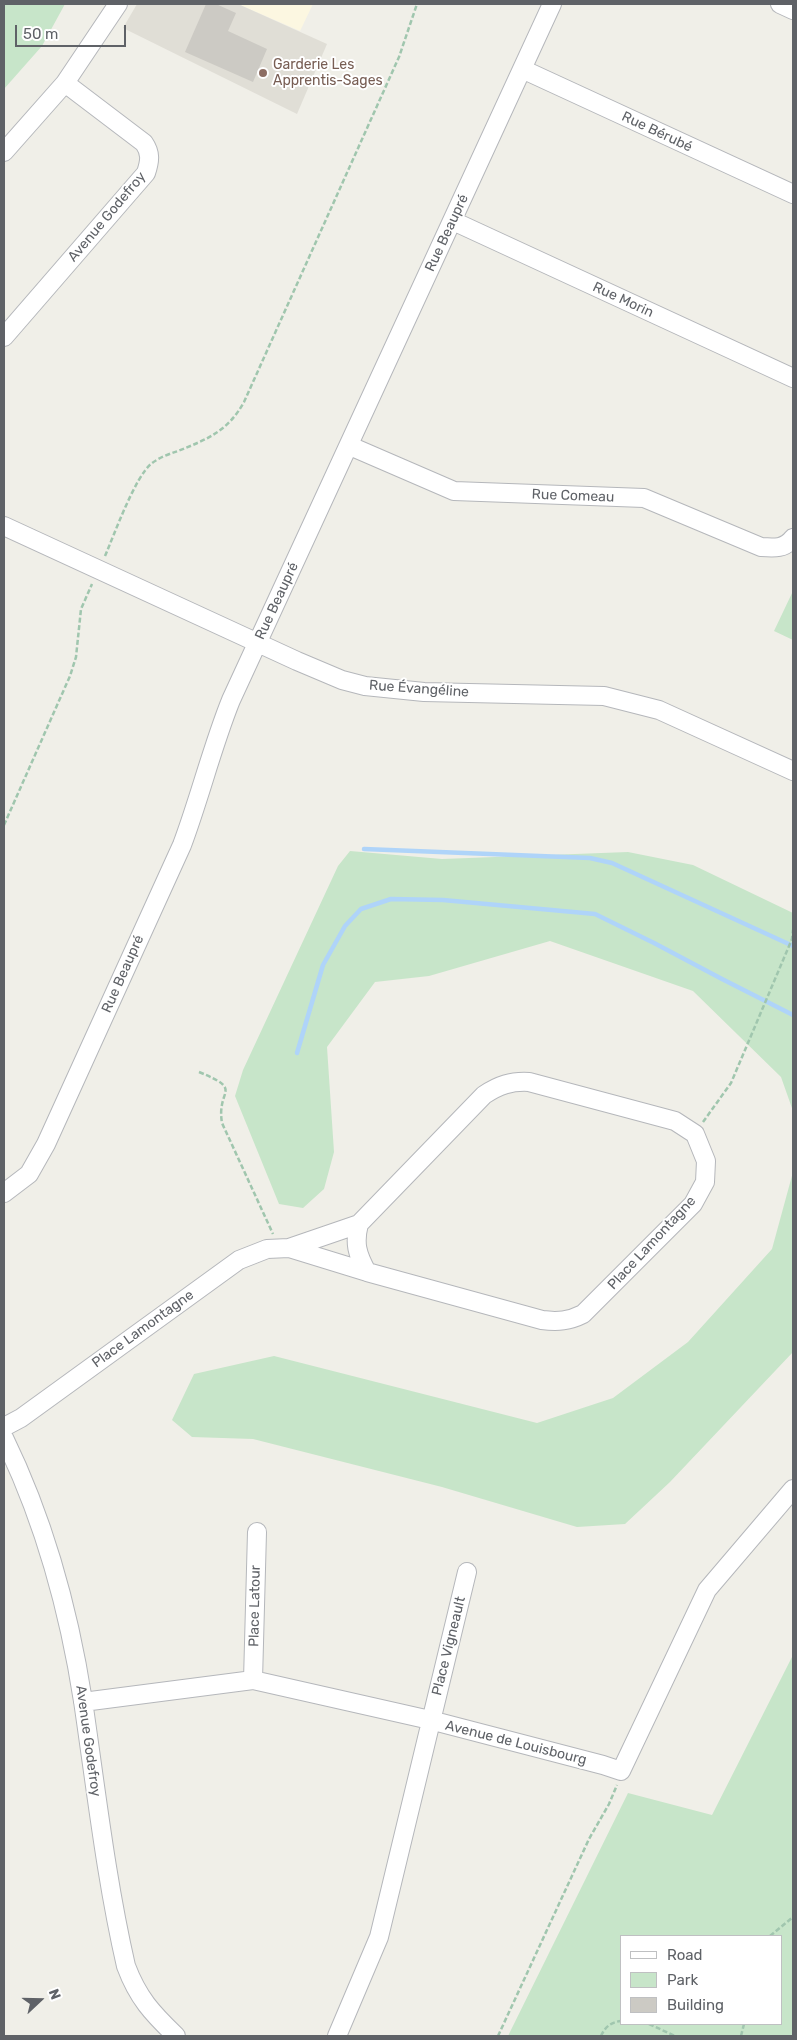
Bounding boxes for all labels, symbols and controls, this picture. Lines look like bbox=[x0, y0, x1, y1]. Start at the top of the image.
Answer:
scale bar bbox=[18, 15, 129, 47]
text: 50 m bbox=[23, 25, 58, 43]
place label: Garderie Les Apprentis-Sages bbox=[273, 57, 383, 90]
marker: Garderie Les Apprentis-Sages bbox=[257, 67, 269, 79]
street label: Rue Bérubé bbox=[619, 108, 695, 156]
street label: Avenue Godefroy bbox=[65, 169, 149, 265]
street label: Rue Beaupré bbox=[422, 192, 472, 274]
street label: Rue Morin bbox=[590, 279, 656, 321]
street label: Rue Comeau bbox=[531, 486, 615, 506]
street label: Rue Beaupré bbox=[252, 560, 302, 642]
street label: Rue Évangéline bbox=[368, 677, 470, 701]
street label: Rue Beaupré bbox=[98, 932, 148, 1016]
street label: Place Lamontagne bbox=[604, 1193, 700, 1293]
street label: Place Lamontagne bbox=[89, 1287, 197, 1371]
street label: Place Latour bbox=[246, 1565, 264, 1647]
street label: Place Vigneault bbox=[429, 1595, 469, 1697]
street label: Avenue Godefroy bbox=[72, 1684, 104, 1798]
street label: Avenue de Louisbourg bbox=[444, 1717, 588, 1769]
legend bbox=[620, 1935, 782, 2025]
text: Road bbox=[667, 1946, 703, 1964]
text: Park bbox=[667, 1971, 698, 1989]
north arrow bbox=[15, 1975, 65, 2025]
text: N bbox=[45, 1987, 64, 2002]
text: Building bbox=[667, 1996, 724, 2014]

